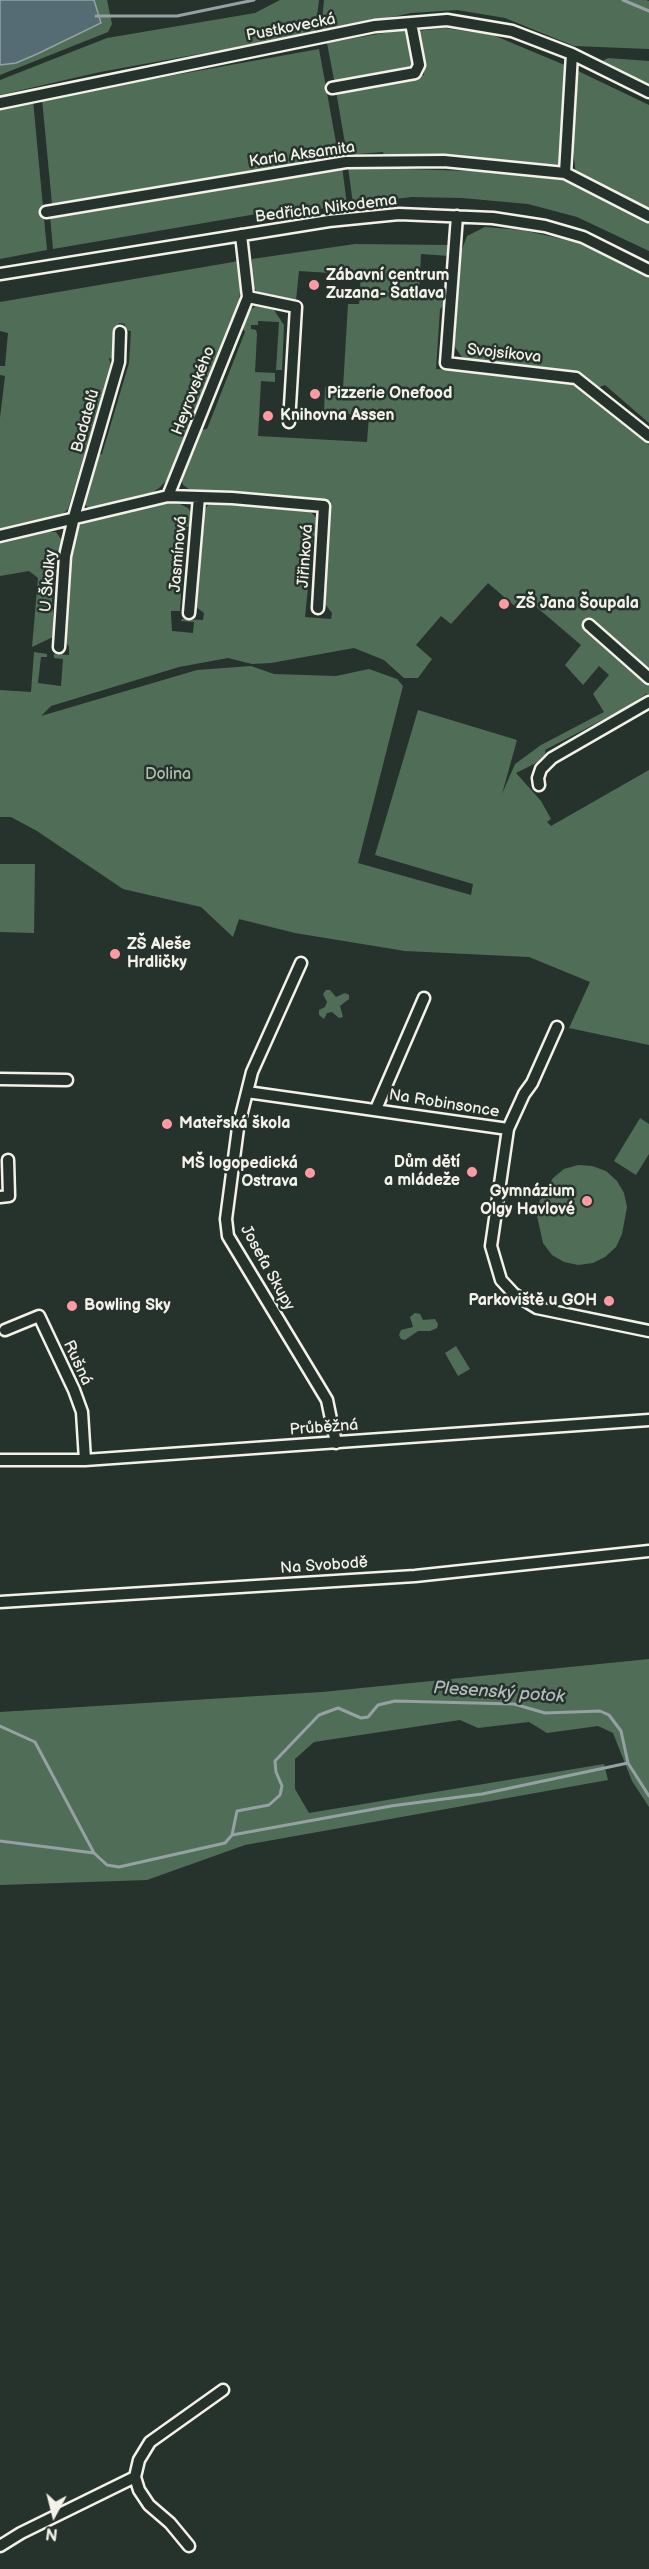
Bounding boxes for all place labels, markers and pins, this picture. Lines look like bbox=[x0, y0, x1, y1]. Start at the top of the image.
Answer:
place label: Zábavní centrum Zuzana- Šatlava bbox=[326, 266, 449, 304]
marker: Zábavní centrum Zuzana- Šatlava bbox=[307, 278, 321, 292]
place label: Pizzerie Onefood bbox=[327, 384, 452, 404]
marker: Pizzerie Onefood bbox=[308, 387, 322, 401]
place label: Knihovna Assen bbox=[280, 406, 394, 426]
marker: Knihovna Assen bbox=[261, 409, 275, 423]
place label: ZŠ Jana Šoupala bbox=[516, 594, 639, 614]
marker: ZŠ Jana Šoupala bbox=[497, 597, 511, 611]
place label: ZŠ Aleše Hrdličky bbox=[127, 935, 191, 973]
marker: ZŠ Aleše Hrdličky bbox=[108, 947, 122, 961]
place label: Mateřská škola bbox=[179, 1114, 290, 1134]
marker: Mateřská škola bbox=[160, 1117, 174, 1131]
place label: Dům dětí a mládeže bbox=[384, 1153, 460, 1191]
place label: MŠ logopedická Ostrava bbox=[181, 1154, 298, 1192]
marker: Dům dětí a mládeže bbox=[465, 1165, 479, 1179]
marker: MŠ logopedická Ostrava bbox=[303, 1166, 317, 1180]
place label: Gymnázium Olgy Havlové bbox=[480, 1182, 575, 1220]
marker: Gymnázium Olgy Havlové bbox=[580, 1194, 594, 1208]
place label: Parkoviště u GOH bbox=[468, 1291, 597, 1311]
marker: Parkoviště u GOH bbox=[602, 1294, 616, 1308]
place label: Bowling Sky bbox=[84, 1296, 171, 1316]
marker: Bowling Sky bbox=[65, 1299, 79, 1313]

